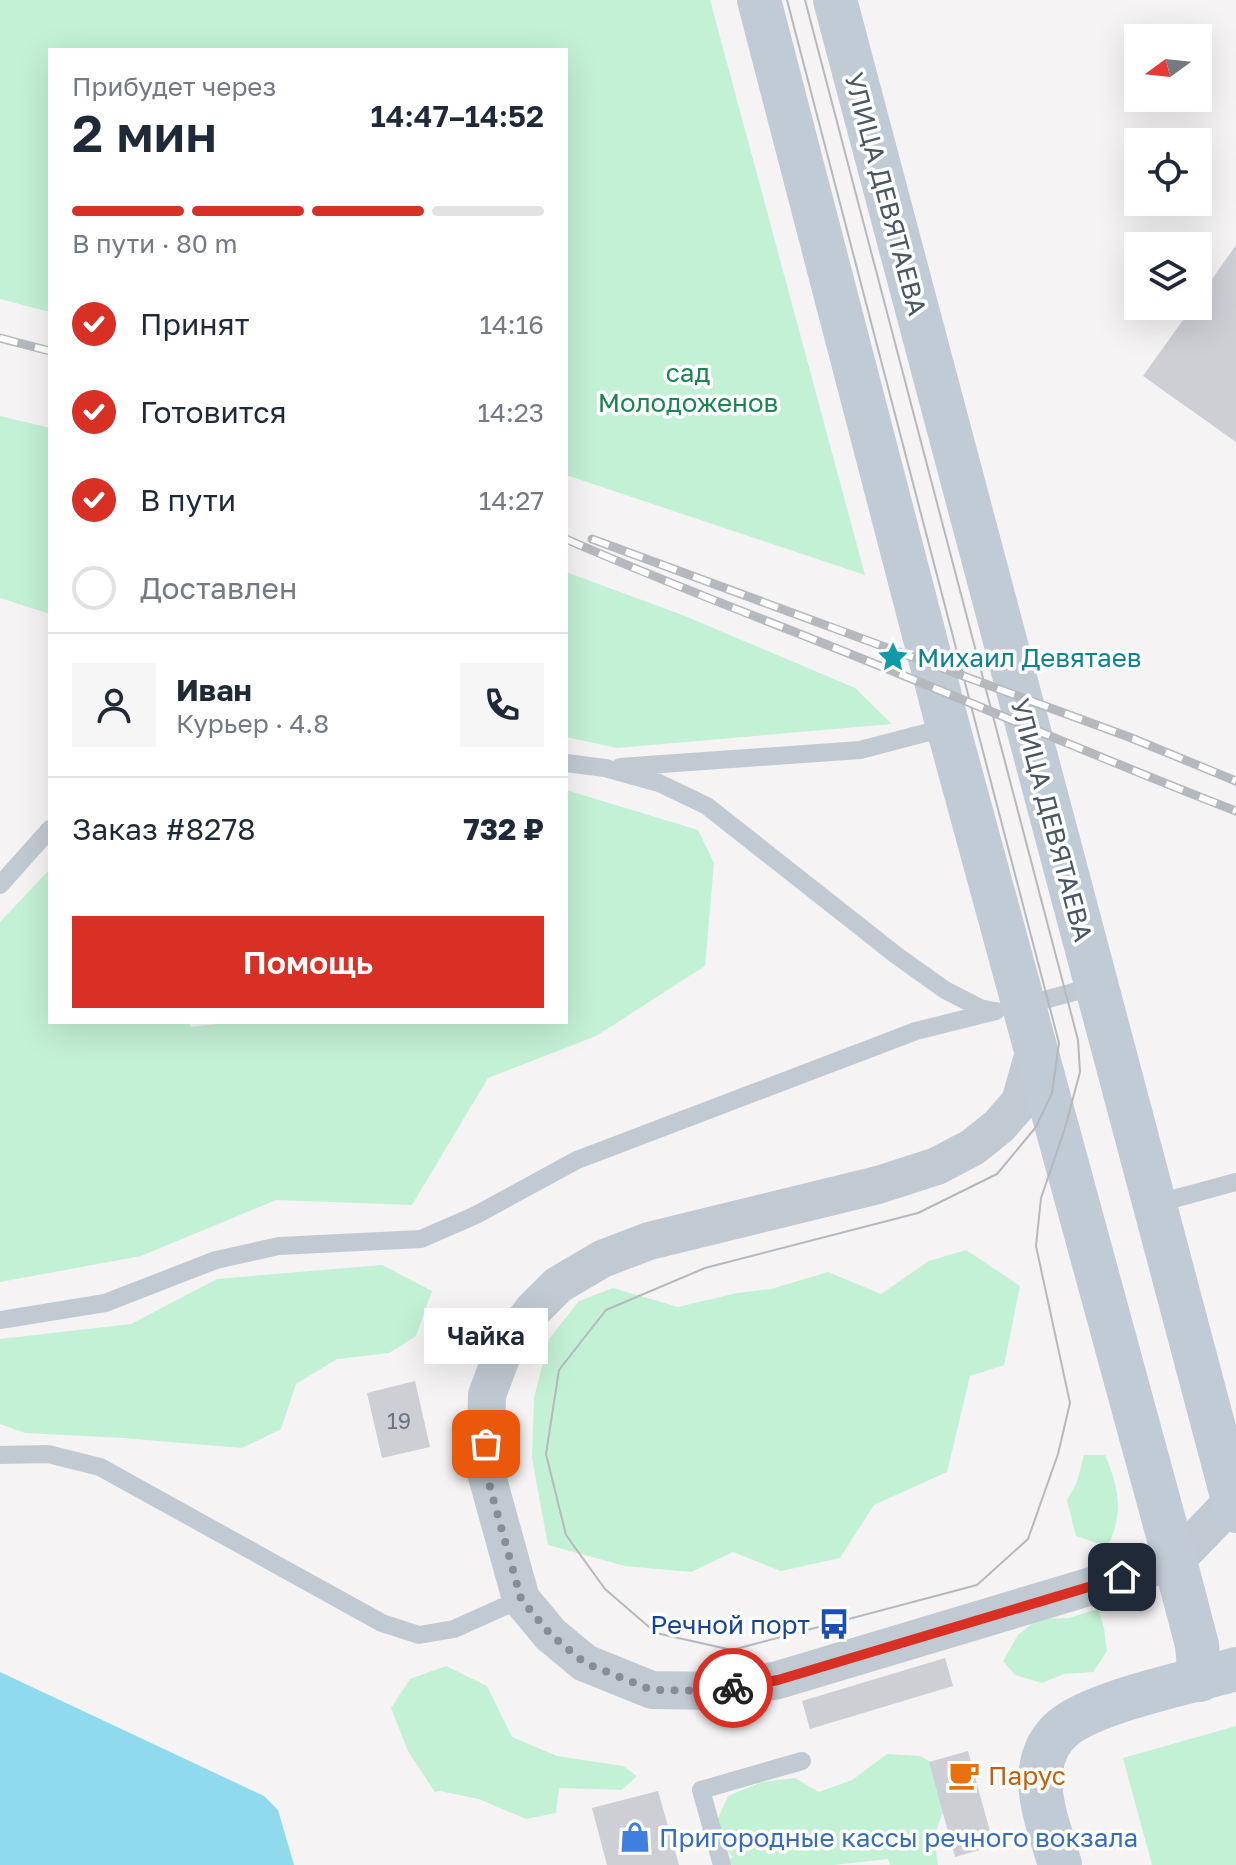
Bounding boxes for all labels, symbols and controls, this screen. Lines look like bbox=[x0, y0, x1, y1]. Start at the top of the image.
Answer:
north arrow bbox=[1124, 24, 1212, 112]
map controls bbox=[1124, 24, 1212, 320]
street label: УЛИЦА ДЕВЯТАЕВА bbox=[839, 69, 933, 319]
text: Прибудет через bbox=[72, 71, 276, 102]
text: 14:47–14:52 bbox=[371, 98, 544, 134]
text: 2 мин bbox=[72, 101, 217, 163]
button: locate bbox=[1124, 128, 1212, 216]
text: В пути · 80 m bbox=[72, 228, 238, 259]
button: layers bbox=[1124, 232, 1212, 320]
icon: check bbox=[72, 302, 116, 346]
text: Принят bbox=[140, 306, 249, 342]
text: 14:16 bbox=[479, 309, 544, 340]
park label: сад Молодоженов bbox=[598, 357, 778, 418]
icon: check bbox=[72, 390, 116, 434]
text: Готовится bbox=[140, 394, 287, 430]
text: 14:23 bbox=[477, 397, 544, 428]
icon: check bbox=[72, 478, 116, 522]
text: В пути bbox=[140, 482, 236, 518]
text: 14:27 bbox=[479, 485, 544, 516]
text: Доставлен bbox=[140, 570, 297, 606]
place icon: Михаил Девятаев bbox=[876, 640, 910, 674]
place label: Михаил Девятаев bbox=[917, 642, 1142, 673]
button: person bbox=[72, 663, 156, 747]
button: phone bbox=[460, 663, 544, 747]
text: Иван bbox=[176, 672, 252, 708]
street label: УЛИЦА ДЕВЯТАЕВА bbox=[1005, 695, 1099, 945]
text: Курьер · 4.8 bbox=[176, 708, 329, 739]
text: Заказ #8278 bbox=[72, 811, 256, 847]
text: 732 ₽ bbox=[463, 811, 544, 847]
button: Помощь bbox=[72, 916, 544, 1008]
callout: Чайка bbox=[424, 1308, 548, 1364]
text: Чайка bbox=[447, 1320, 525, 1351]
house number: 19 bbox=[387, 1407, 411, 1434]
pin bbox=[452, 1410, 520, 1478]
icon: bag bbox=[464, 1422, 508, 1466]
pin bbox=[1088, 1543, 1156, 1611]
icon: home bbox=[1100, 1555, 1144, 1599]
bus stop icon: Речной порт bbox=[817, 1607, 851, 1641]
place label: Речной порт bbox=[650, 1609, 810, 1640]
courier bbox=[693, 1648, 773, 1728]
icon: bike bbox=[711, 1666, 755, 1710]
cafe icon: Парус bbox=[947, 1758, 981, 1792]
place label: Парус bbox=[988, 1760, 1066, 1791]
shop icon: Пригородные кассы речного вокзала bbox=[618, 1820, 652, 1854]
place label: Пригородные кассы речного вокзала bbox=[659, 1822, 1138, 1853]

